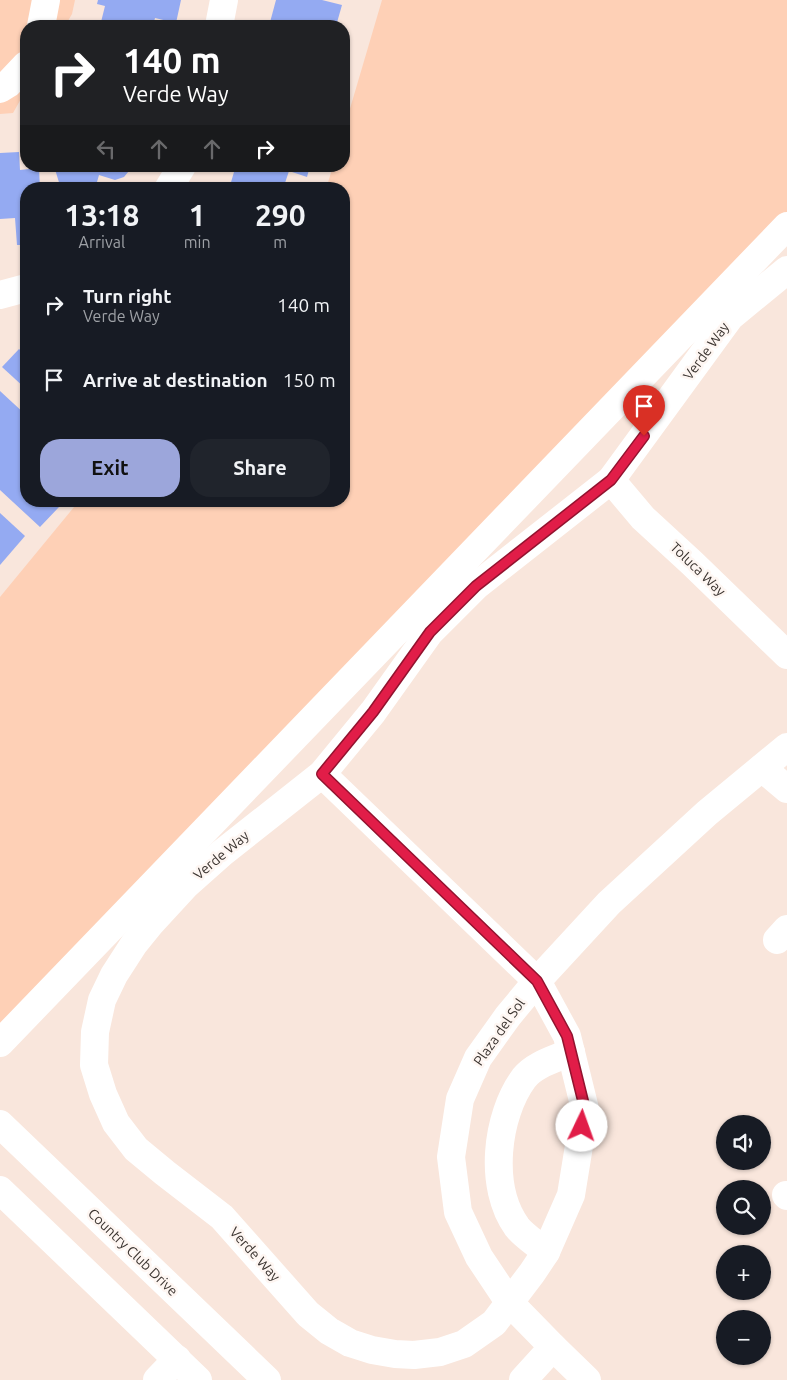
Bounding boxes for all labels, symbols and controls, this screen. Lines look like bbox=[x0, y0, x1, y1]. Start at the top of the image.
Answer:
icon: right bbox=[40, 40, 105, 105]
text: 140 m bbox=[123, 40, 221, 80]
text: Verde Way bbox=[123, 81, 229, 106]
icon: left bbox=[92, 135, 120, 163]
icon: ahead bbox=[145, 135, 173, 163]
icon: ahead bbox=[198, 135, 226, 163]
icon: right bbox=[251, 135, 279, 163]
text: 13:18 bbox=[64, 198, 139, 232]
text: 1 bbox=[189, 198, 206, 232]
text: 290 bbox=[255, 198, 306, 232]
text: Arrival bbox=[79, 233, 125, 251]
text: min bbox=[184, 233, 211, 251]
text: m bbox=[273, 233, 287, 251]
text: Turn right bbox=[83, 285, 171, 307]
icon: right bbox=[40, 291, 68, 319]
text: 140 m bbox=[277, 294, 330, 316]
text: Verde Way bbox=[83, 307, 160, 325]
street label: Verde Way bbox=[680, 319, 732, 383]
icon: arrive bbox=[40, 366, 68, 394]
text: Arrive at destination bbox=[83, 369, 268, 391]
text: 150 m bbox=[283, 369, 336, 391]
pin bbox=[623, 385, 665, 436]
icon: arrive bbox=[630, 392, 658, 420]
button: Exit bbox=[40, 439, 180, 497]
button: Share bbox=[190, 439, 330, 497]
street label: Toluca Way bbox=[667, 539, 729, 599]
street label: Verde Way bbox=[190, 827, 252, 883]
street label: Plaza del Sol bbox=[470, 995, 528, 1069]
position arrow bbox=[555, 1099, 607, 1151]
map controls bbox=[716, 1115, 771, 1365]
button: sound bbox=[716, 1115, 771, 1170]
button: search bbox=[716, 1180, 771, 1235]
street label: Country Club Drive bbox=[85, 1205, 181, 1299]
street label: Verde Way bbox=[227, 1224, 284, 1284]
button: + bbox=[716, 1245, 771, 1300]
button: − bbox=[716, 1310, 771, 1365]

